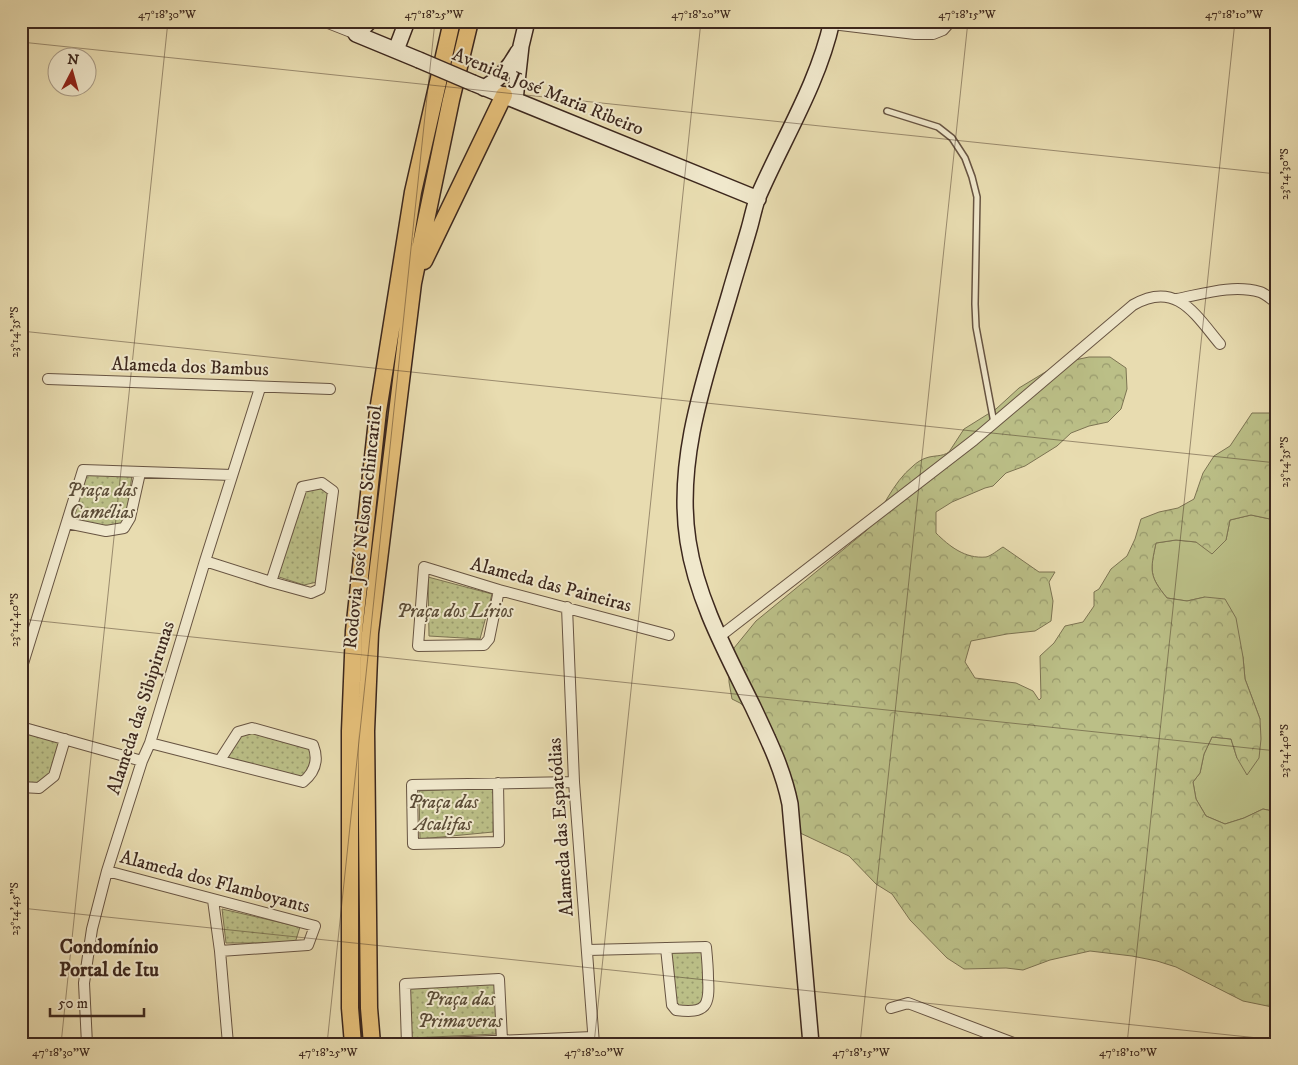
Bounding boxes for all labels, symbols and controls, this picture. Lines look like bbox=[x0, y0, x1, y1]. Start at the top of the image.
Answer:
text: 47°18'30"W bbox=[138, 7, 197, 22]
text: 47°18'25"W bbox=[405, 7, 464, 22]
text: 47°18'20"W bbox=[671, 7, 732, 22]
text: 47°18'15"W bbox=[938, 7, 997, 22]
text: 47°18'10"W bbox=[1205, 7, 1264, 22]
street label: Avenida José Maria Ribeiro bbox=[449, 43, 647, 141]
north arrow bbox=[48, 48, 98, 98]
text: N bbox=[67, 51, 80, 70]
text: 23°14'30"S bbox=[1277, 148, 1292, 200]
text: 23°14'35"S bbox=[7, 306, 22, 358]
street label: Alameda dos Bambus bbox=[111, 353, 269, 381]
street label: Rodovia José Nelson Schincariol bbox=[339, 404, 387, 650]
text: 23°14'35"S bbox=[1277, 436, 1292, 488]
park label: Praça das Camélias bbox=[67, 479, 138, 524]
street label: Alameda das Paineiras bbox=[468, 552, 634, 618]
text: 23°14'40"S bbox=[7, 593, 22, 647]
park label: Praça dos Lírios bbox=[397, 600, 515, 623]
street label: Alameda das Sibipirunas bbox=[102, 618, 180, 798]
text: 23°14'40"S bbox=[1277, 724, 1292, 778]
street label: Alameda das Espatódias bbox=[543, 737, 579, 917]
park label: Praça das Acalifas bbox=[408, 791, 479, 836]
street label: Alameda dos Flamboyants bbox=[117, 846, 313, 918]
text: 23°14'45"S bbox=[7, 882, 22, 936]
district label: Condomínio Portal de Itu bbox=[59, 935, 159, 983]
scale bar bbox=[50, 985, 144, 1017]
park label: Praça das Primaveras bbox=[417, 988, 504, 1033]
text: 50 m bbox=[58, 994, 88, 1013]
text: 47°18'30"W bbox=[32, 1045, 91, 1060]
text: 47°18'25"W bbox=[299, 1045, 358, 1060]
text: 47°18'20"W bbox=[564, 1045, 625, 1060]
text: 47°18'15"W bbox=[832, 1045, 891, 1060]
text: 47°18'10"W bbox=[1099, 1045, 1158, 1060]

